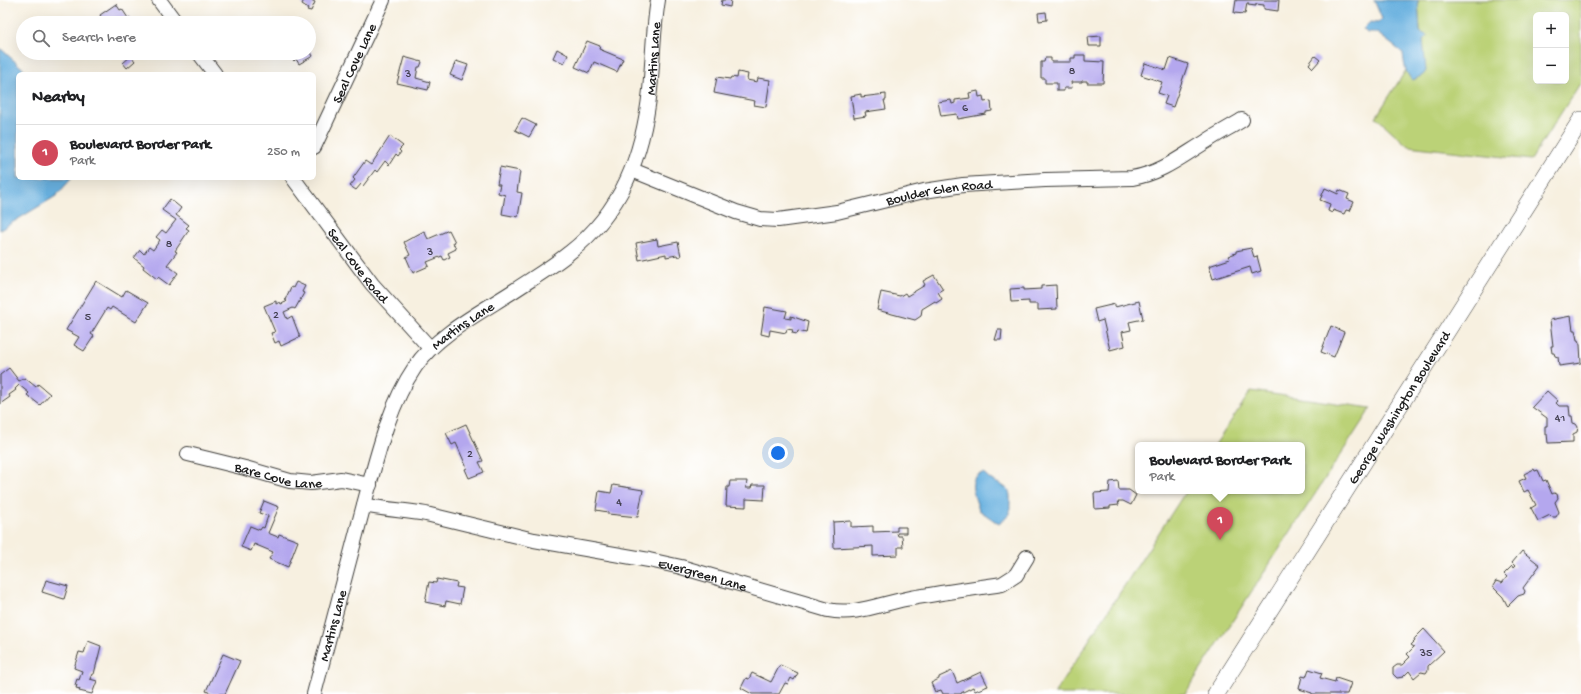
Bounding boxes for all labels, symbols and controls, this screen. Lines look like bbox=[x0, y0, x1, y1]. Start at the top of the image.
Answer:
map controls bbox=[1533, 12, 1569, 84]
button: + bbox=[1533, 12, 1569, 48]
search box bbox=[16, 16, 316, 60]
street label: Seal Cove Lane bbox=[330, 20, 382, 107]
street label: Martins Lane bbox=[644, 21, 666, 96]
icon: search bbox=[30, 27, 52, 49]
text: Search here bbox=[62, 29, 136, 47]
button: − bbox=[1533, 48, 1569, 84]
house number: 8 bbox=[1069, 65, 1076, 79]
house number: 3 bbox=[404, 68, 411, 82]
text: Nearby bbox=[32, 88, 85, 108]
house number: 6 bbox=[962, 102, 969, 116]
text: Boulevard Border Park bbox=[70, 136, 211, 154]
text: 1 bbox=[42, 145, 48, 160]
text: 250 m bbox=[267, 145, 300, 160]
text: Park bbox=[70, 154, 95, 169]
street label: Boulder Glen Road bbox=[884, 177, 995, 211]
street label: Seal Cove Road bbox=[322, 226, 392, 309]
house number: 8 bbox=[166, 238, 173, 252]
house number: 3 bbox=[426, 246, 433, 260]
street label: Martins Lane bbox=[429, 299, 499, 355]
house number: 2 bbox=[273, 309, 279, 323]
house number: 5 bbox=[85, 311, 91, 325]
street label: George Washington Boulevard bbox=[1346, 327, 1457, 488]
house number: 41 bbox=[1555, 412, 1565, 426]
popup bbox=[1135, 442, 1305, 494]
your location bbox=[768, 443, 788, 463]
house number: 2 bbox=[467, 448, 473, 462]
text: Boulevard Border Park bbox=[1150, 452, 1290, 470]
street label: Bare Cove Lane bbox=[232, 460, 324, 494]
text: Park bbox=[1150, 470, 1174, 485]
house number: 4 bbox=[616, 496, 622, 510]
pin: 1 bbox=[1207, 507, 1233, 540]
street label: Evergreen Lane bbox=[656, 556, 749, 597]
street label: Martins Lane bbox=[317, 588, 352, 663]
house number: 35 bbox=[1419, 647, 1432, 661]

